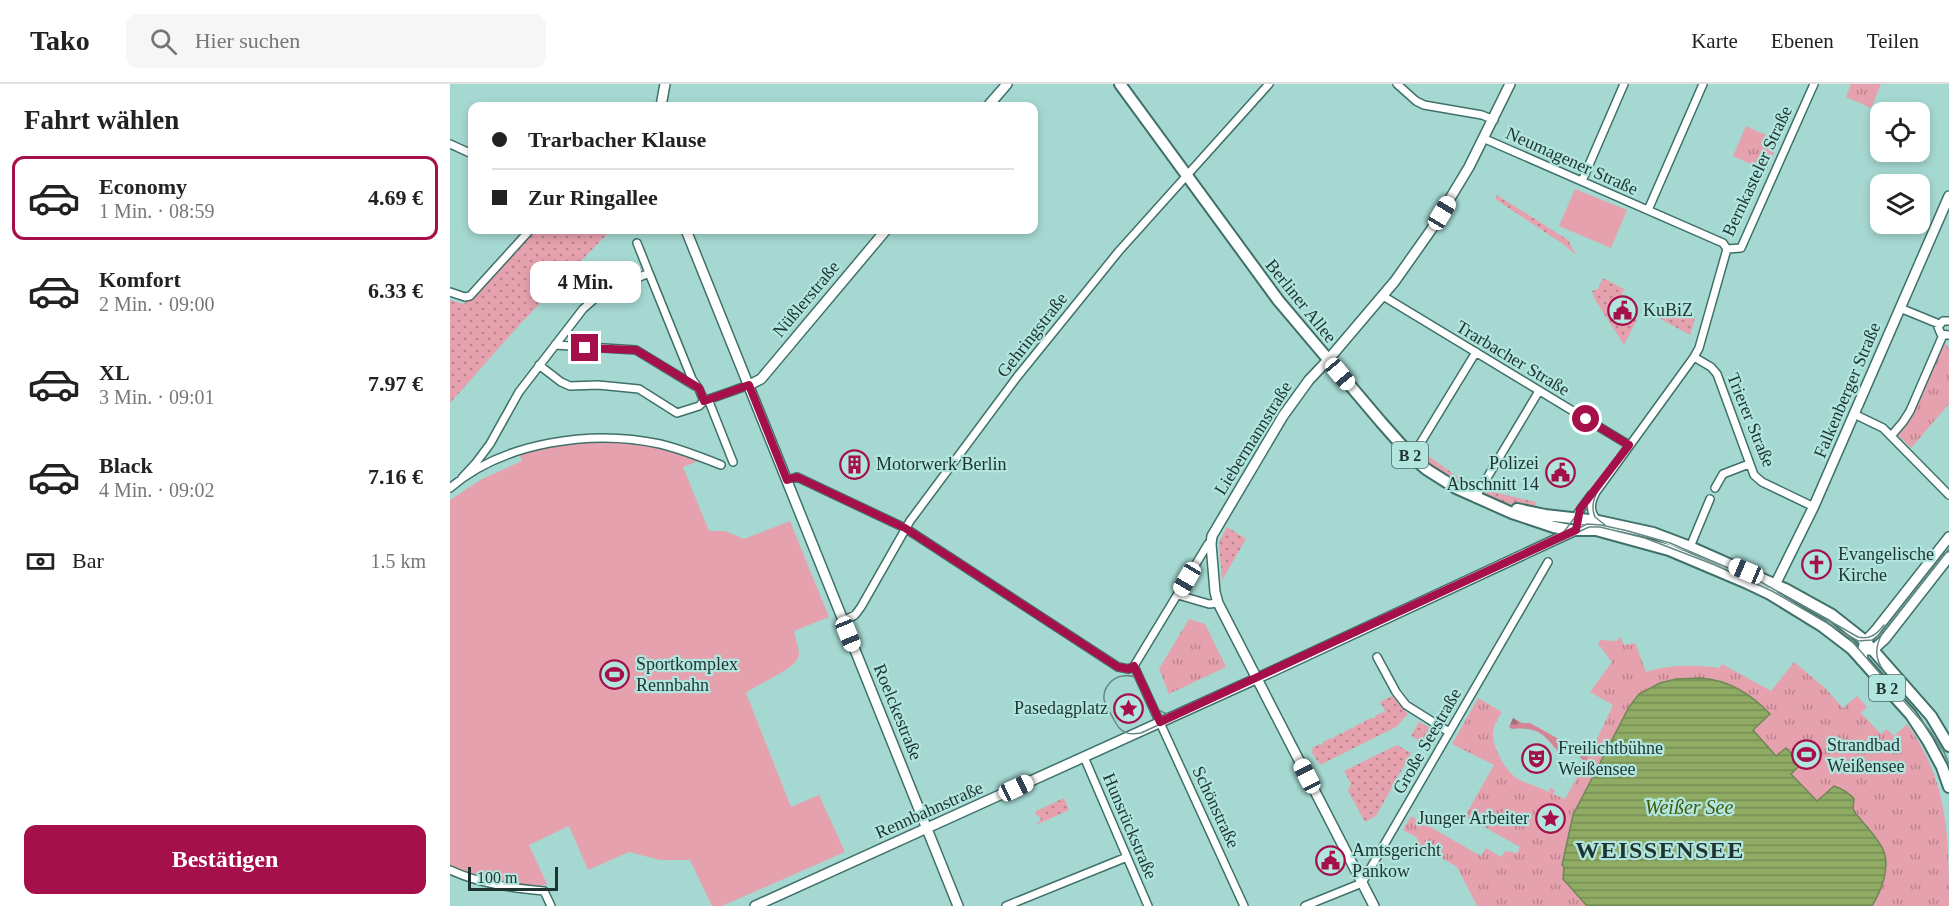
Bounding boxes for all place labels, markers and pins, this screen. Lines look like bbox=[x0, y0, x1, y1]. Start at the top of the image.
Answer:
public building icon: KuBiZ bbox=[1606, 294, 1638, 326]
place label: KuBiZ bbox=[1643, 300, 1693, 320]
building icon: Motorwerk Berlin bbox=[839, 448, 871, 480]
place label: Polizei Abschnitt 14 bbox=[1447, 453, 1539, 494]
place label: Motorwerk Berlin bbox=[876, 454, 1006, 474]
public building icon: Polizei Abschnitt 14 bbox=[1544, 457, 1576, 489]
place label: Evangelische Kirche bbox=[1838, 544, 1934, 585]
church icon: Evangelische Kirche bbox=[1801, 548, 1833, 580]
place label: Sportkomplex Rennbahn bbox=[636, 654, 738, 695]
sports icon: Sportkomplex Rennbahn bbox=[599, 658, 631, 690]
place icon: Pasedagplatz bbox=[1113, 692, 1145, 724]
place label: Pasedagplatz bbox=[1014, 698, 1108, 718]
place label: Strandbad Weißensee bbox=[1827, 735, 1905, 776]
place label: Freilichtbühne Weißensee bbox=[1558, 738, 1663, 779]
sports icon: Strandbad Weißensee bbox=[1790, 739, 1822, 771]
theatre icon: Freilichtbühne Weißensee bbox=[1521, 742, 1553, 774]
place icon: Junger Arbeiter bbox=[1534, 802, 1566, 834]
place label: Junger Arbeiter bbox=[1418, 808, 1529, 828]
place label: Amtsgericht Pankow bbox=[1352, 840, 1441, 881]
public building icon: Amtsgericht Pankow bbox=[1315, 844, 1347, 876]

